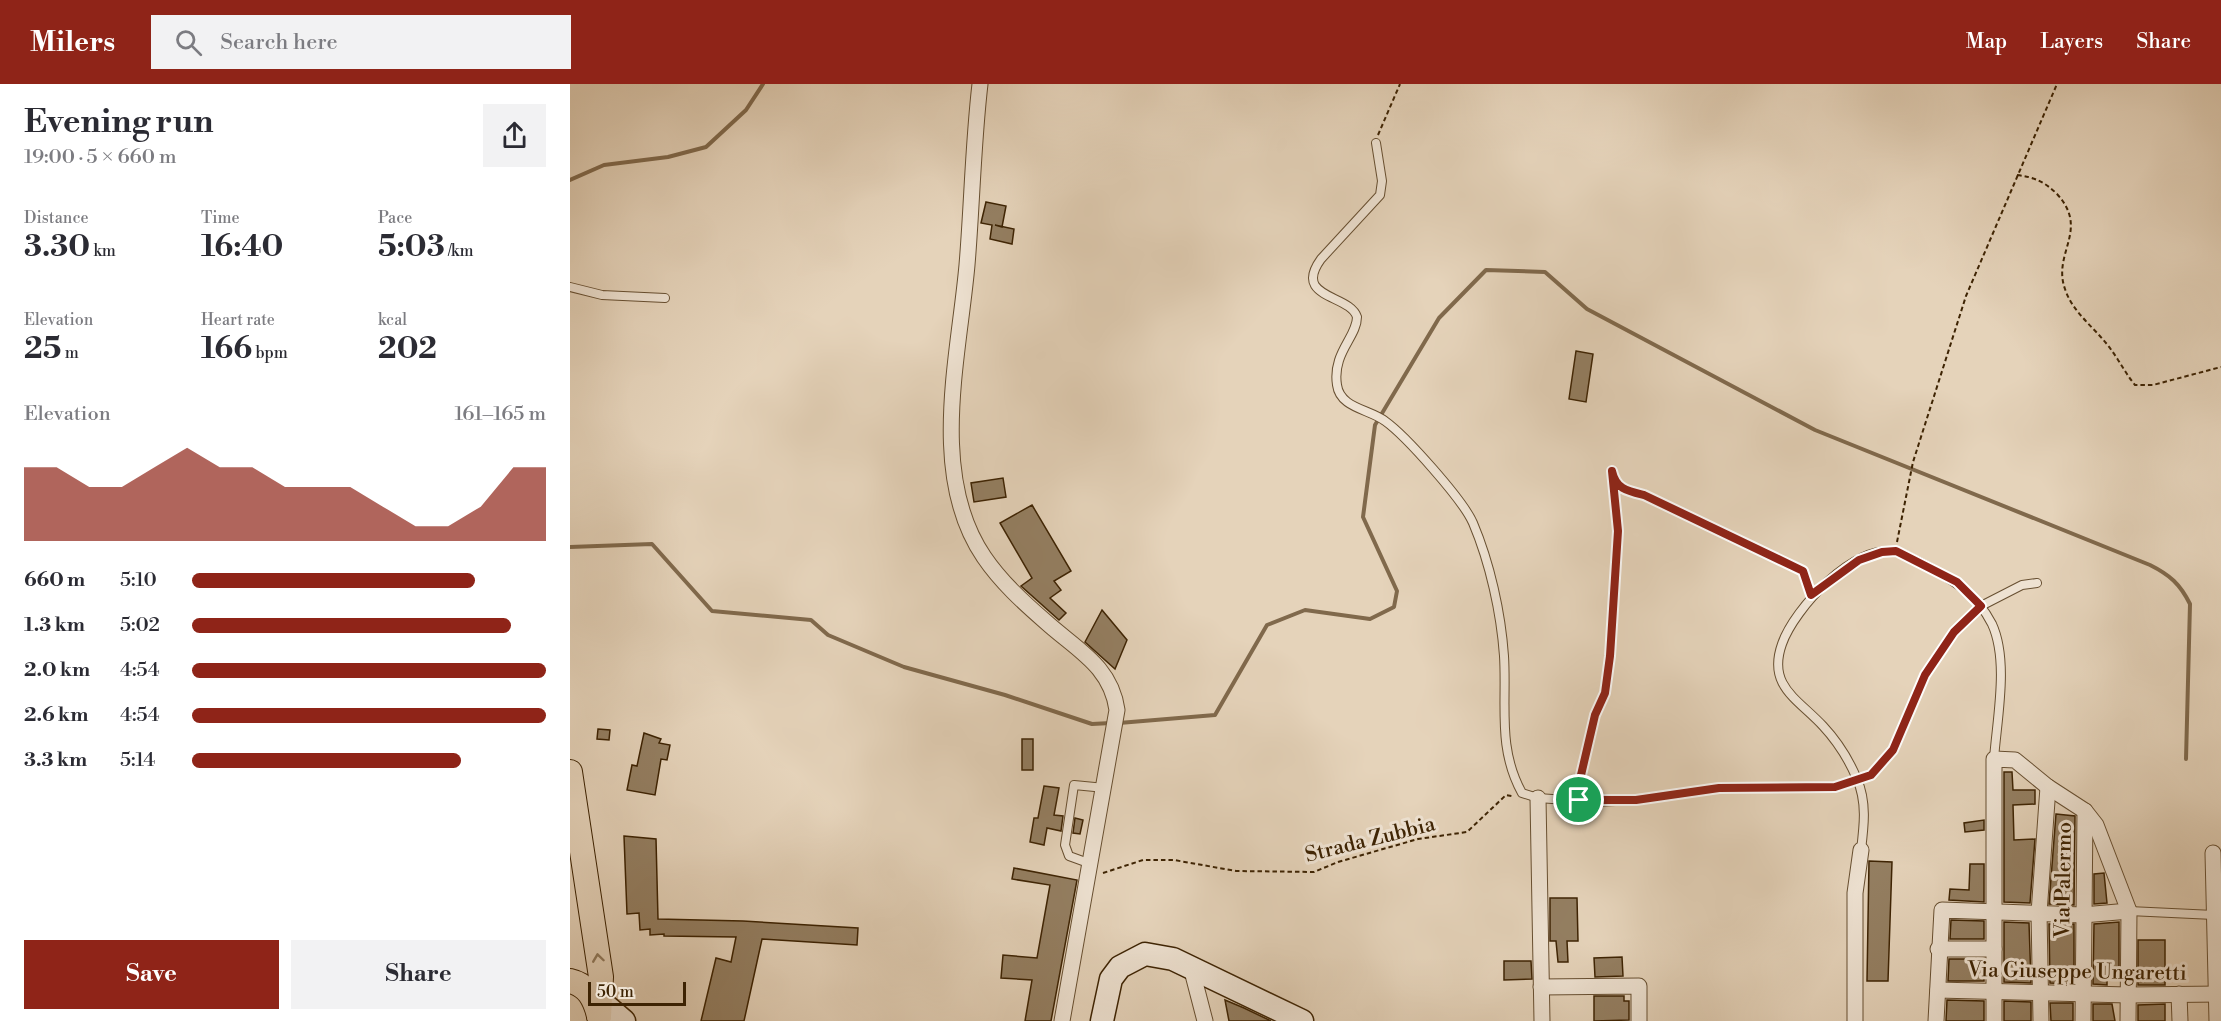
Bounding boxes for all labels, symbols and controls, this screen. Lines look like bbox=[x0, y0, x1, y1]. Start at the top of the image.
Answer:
search box bbox=[151, 15, 571, 69]
text: Milers bbox=[30, 25, 115, 60]
icon: search bbox=[172, 26, 205, 59]
text: Search here bbox=[220, 29, 338, 56]
text: Map bbox=[1966, 29, 2007, 55]
text: Layers bbox=[2040, 29, 2103, 55]
text: Share bbox=[2136, 29, 2191, 55]
text: Evening run bbox=[24, 102, 213, 143]
button: share bbox=[483, 104, 546, 167]
text: 19:00 · 5 × 660 m bbox=[24, 145, 177, 170]
text: Distance bbox=[24, 208, 89, 228]
text: Time bbox=[201, 208, 240, 228]
text: Pace bbox=[378, 208, 412, 228]
text: 3.30 bbox=[24, 228, 90, 266]
text: 16:40 bbox=[201, 228, 283, 266]
text: 5:03 bbox=[378, 228, 445, 266]
text: km bbox=[90, 241, 116, 261]
text: /km bbox=[445, 241, 473, 261]
text: Elevation bbox=[24, 310, 93, 330]
text: Heart rate bbox=[201, 310, 275, 330]
text: kcal bbox=[378, 310, 407, 330]
text: 25 bbox=[24, 330, 61, 368]
text: 166 bbox=[201, 330, 252, 368]
text: 202 bbox=[378, 330, 437, 368]
text: m bbox=[61, 343, 79, 363]
text: bpm bbox=[252, 343, 288, 363]
text: Elevation bbox=[24, 402, 111, 427]
text: 161–165 m bbox=[454, 402, 546, 427]
text: 660 m bbox=[24, 568, 85, 593]
text: 5:10 bbox=[120, 568, 157, 593]
text: 1.3 km bbox=[24, 613, 85, 638]
text: 5:02 bbox=[120, 613, 160, 638]
text: 2.0 km bbox=[24, 658, 90, 683]
text: 4:54 bbox=[120, 658, 160, 683]
text: 2.6 km bbox=[24, 703, 88, 728]
text: 4:54 bbox=[120, 703, 160, 728]
text: 3.3 km bbox=[24, 748, 87, 773]
text: 5:14 bbox=[120, 748, 155, 773]
pin bbox=[1553, 774, 1604, 825]
icon: arrive bbox=[1562, 783, 1595, 816]
street label: Strada Zubbia bbox=[1303, 811, 1438, 869]
street label: Via Palermo bbox=[2050, 822, 2078, 939]
button: Save bbox=[24, 940, 279, 1009]
button: Share bbox=[291, 940, 546, 1009]
one-way arrow bbox=[593, 953, 605, 962]
street label: Via Giuseppe Ungaretti bbox=[1966, 957, 2187, 987]
scale bar bbox=[588, 979, 686, 1006]
text: 50 m bbox=[597, 982, 634, 1002]

